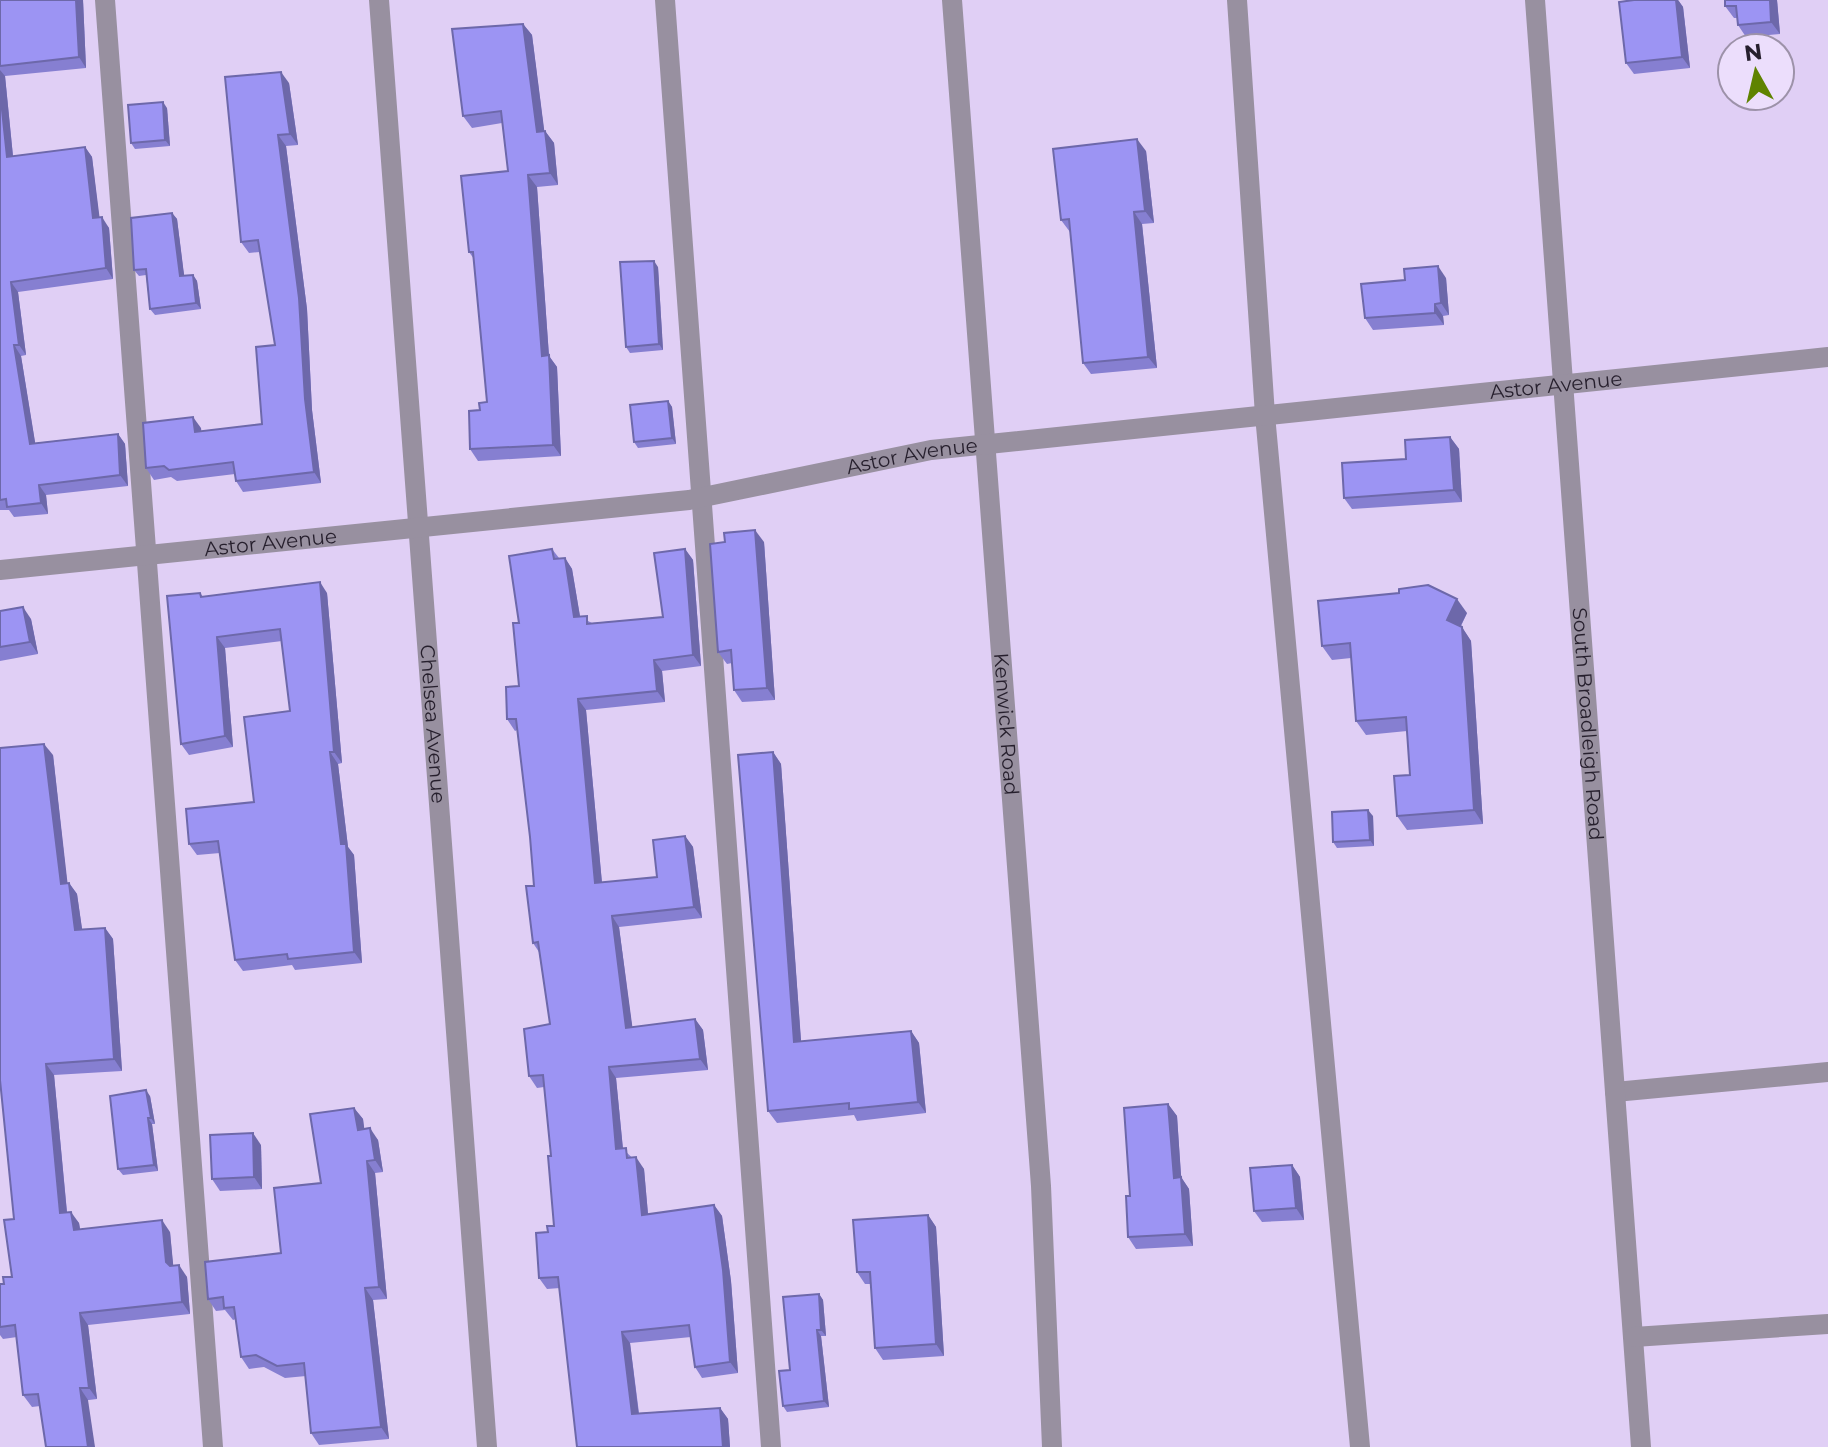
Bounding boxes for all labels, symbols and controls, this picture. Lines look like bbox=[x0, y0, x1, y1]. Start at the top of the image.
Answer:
north arrow bbox=[1716, 32, 1796, 112]
text: N bbox=[1743, 38, 1764, 67]
street label: Astor Avenue bbox=[1489, 366, 1623, 404]
street label: Astor Avenue bbox=[844, 433, 979, 479]
street label: Astor Avenue bbox=[203, 524, 338, 561]
street label: South Broadleigh Road bbox=[1568, 607, 1609, 841]
street label: Chelsea Avenue bbox=[415, 644, 451, 804]
street label: Kenwick Road bbox=[989, 652, 1024, 796]

